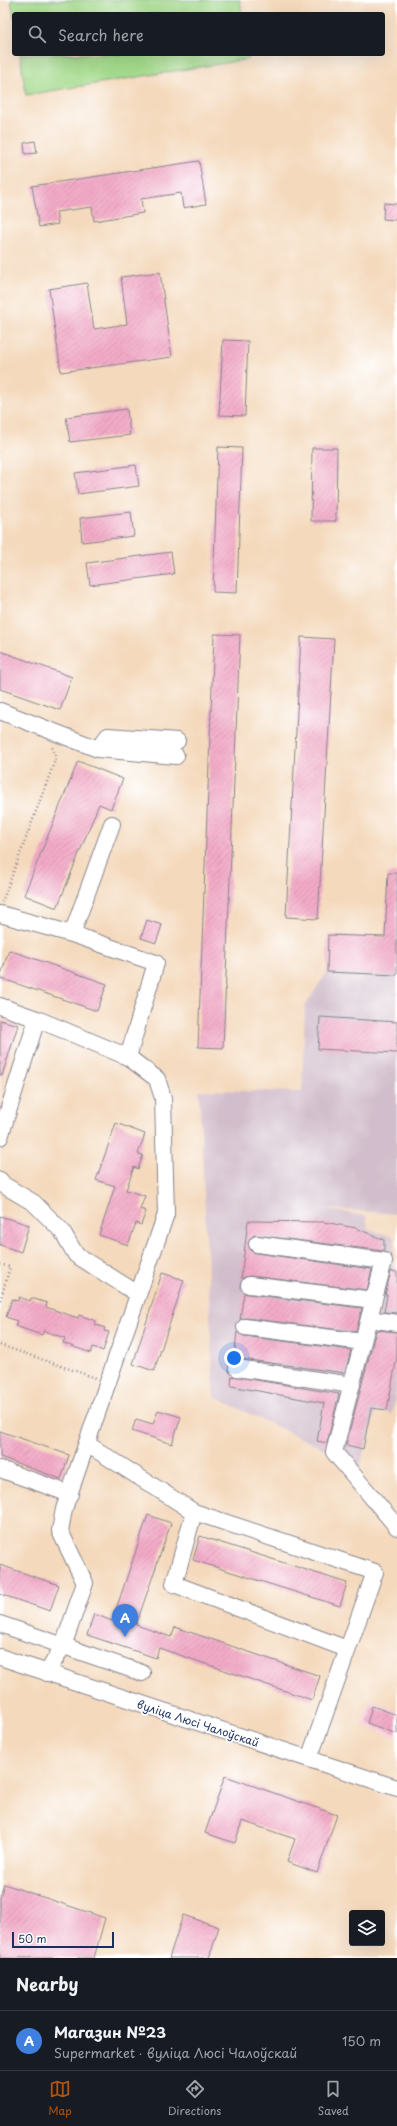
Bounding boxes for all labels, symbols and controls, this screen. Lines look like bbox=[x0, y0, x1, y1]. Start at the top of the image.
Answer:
search box bbox=[12, 12, 385, 56]
icon: search bbox=[26, 23, 48, 45]
text: Search here bbox=[58, 23, 144, 46]
your location bbox=[224, 1348, 244, 1368]
pin: A bbox=[112, 1604, 138, 1637]
street label: вуліца Люсі Чалоўскай bbox=[135, 1695, 261, 1751]
map controls bbox=[349, 1910, 385, 1946]
button: layers bbox=[349, 1910, 385, 1946]
scale bar bbox=[12, 1930, 114, 1949]
text: 50 m bbox=[18, 1930, 47, 1947]
text: Nearby bbox=[16, 1971, 78, 1997]
text: Магазин №23 bbox=[54, 2020, 166, 2043]
text: A bbox=[24, 2031, 34, 2050]
text: 150 m bbox=[342, 2031, 381, 2050]
text: Supermarket · вуліца Люсі Чалоўскай bbox=[54, 2043, 297, 2062]
tab: Map bbox=[48, 2078, 72, 2119]
tab: Directions bbox=[168, 2078, 221, 2119]
tab: Saved bbox=[318, 2078, 349, 2119]

